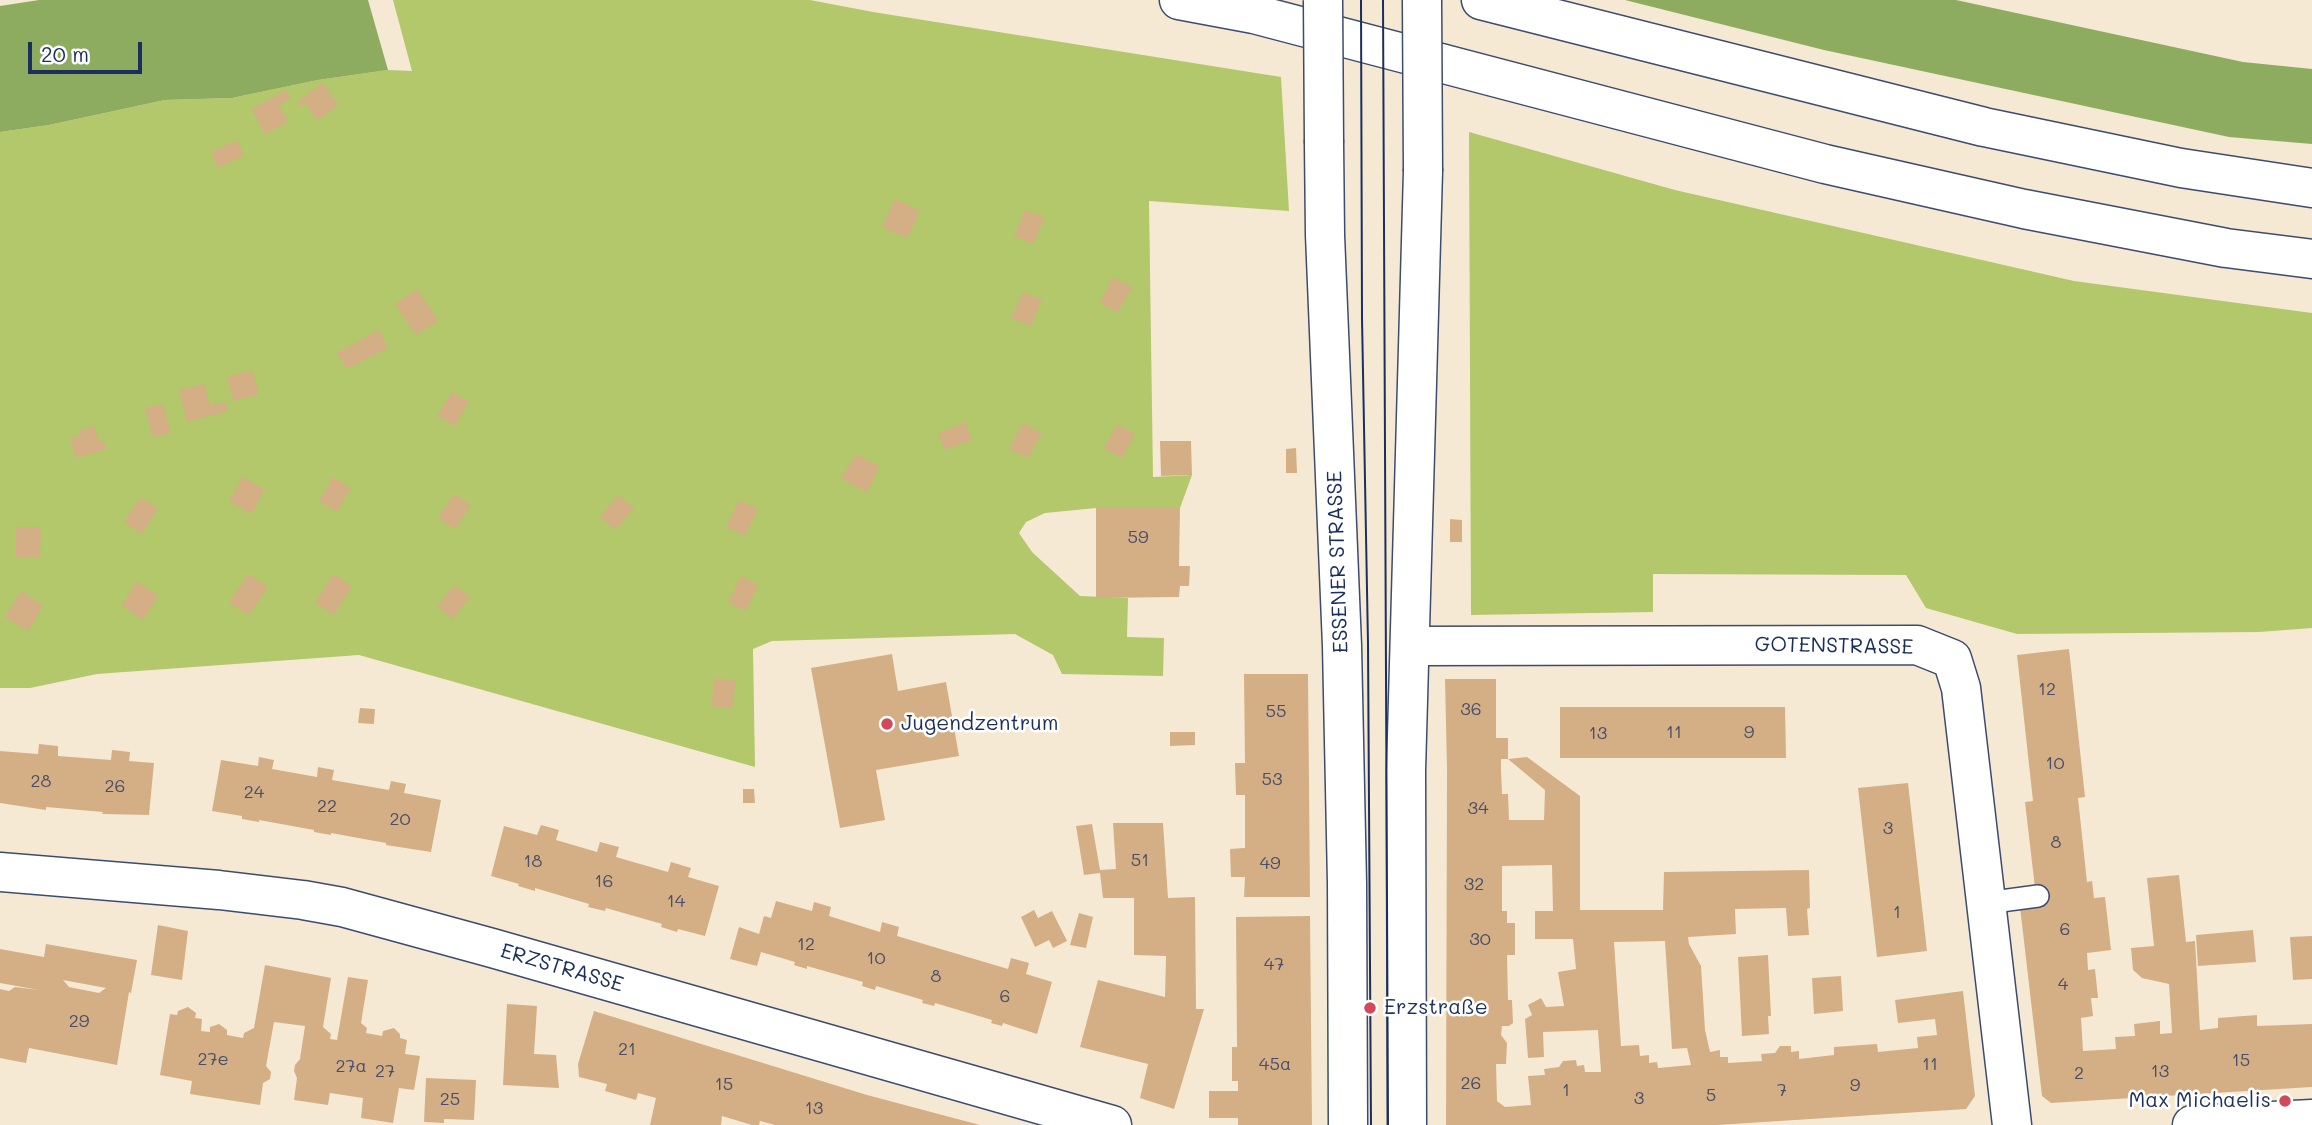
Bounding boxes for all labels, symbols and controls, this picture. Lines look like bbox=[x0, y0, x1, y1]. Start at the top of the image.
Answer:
scale bar bbox=[32, 28, 145, 72]
text: 20 m bbox=[41, 40, 89, 67]
street label: ESSENER STRASSE bbox=[1322, 470, 1354, 654]
house number: 59 bbox=[1127, 526, 1149, 548]
street label: GOTENSTRASSE bbox=[1754, 632, 1914, 660]
house number: 12 bbox=[2038, 678, 2056, 700]
house number: 36 bbox=[1460, 698, 1482, 720]
house number: 55 bbox=[1266, 700, 1286, 722]
place label: Jugendzentrum bbox=[901, 711, 1058, 737]
marker: Jugendzentrum bbox=[879, 716, 895, 732]
house number: 11 bbox=[1666, 721, 1682, 743]
house number: 9 bbox=[1744, 721, 1754, 743]
house number: 13 bbox=[1589, 722, 1607, 744]
house number: 10 bbox=[2045, 752, 2065, 774]
house number: 53 bbox=[1261, 768, 1283, 790]
house number: 28 bbox=[31, 770, 51, 792]
house number: 26 bbox=[105, 775, 125, 797]
house number: 24 bbox=[244, 781, 264, 803]
house number: 22 bbox=[317, 795, 337, 817]
house number: 34 bbox=[1467, 797, 1489, 819]
house number: 20 bbox=[389, 808, 411, 830]
house number: 3 bbox=[1883, 817, 1893, 839]
house number: 8 bbox=[2051, 831, 2061, 853]
house number: 51 bbox=[1131, 849, 1149, 871]
house number: 18 bbox=[524, 850, 542, 872]
house number: 49 bbox=[1259, 852, 1281, 874]
house number: 16 bbox=[595, 870, 613, 892]
house number: 32 bbox=[1464, 873, 1484, 895]
house number: 14 bbox=[667, 890, 685, 912]
house number: 1 bbox=[1893, 901, 1901, 923]
house number: 6 bbox=[2060, 918, 2070, 940]
house number: 30 bbox=[1469, 928, 1491, 950]
house number: 12 bbox=[797, 933, 815, 955]
street label: ERZSTRASSE bbox=[498, 938, 626, 998]
house number: 10 bbox=[866, 947, 886, 969]
house number: 47 bbox=[1264, 953, 1284, 975]
house number: 8 bbox=[931, 965, 941, 987]
house number: 4 bbox=[2058, 973, 2068, 995]
house number: 6 bbox=[1000, 985, 1010, 1007]
place label: Erzstraße bbox=[1384, 995, 1488, 1021]
marker: Erzstraße bbox=[1362, 1000, 1378, 1016]
house number: 29 bbox=[69, 1010, 89, 1032]
house number: 21 bbox=[618, 1038, 636, 1060]
house number: 27e bbox=[197, 1048, 229, 1070]
house number: 15 bbox=[2232, 1049, 2250, 1071]
house number: 45a bbox=[1259, 1053, 1291, 1075]
house number: 11 bbox=[1922, 1053, 1938, 1075]
house number: 27a bbox=[335, 1055, 367, 1077]
house number: 27 bbox=[375, 1060, 395, 1082]
house number: 13 bbox=[2151, 1060, 2169, 1082]
house number: 2 bbox=[2074, 1062, 2084, 1084]
house number: 26 bbox=[1461, 1072, 1481, 1094]
house number: 15 bbox=[715, 1073, 733, 1095]
house number: 9 bbox=[1850, 1074, 1860, 1096]
house number: 1 bbox=[1562, 1079, 1570, 1101]
house number: 7 bbox=[1777, 1079, 1787, 1101]
house number: 5 bbox=[1706, 1084, 1716, 1106]
house number: 3 bbox=[1634, 1087, 1644, 1109]
house number: 25 bbox=[440, 1088, 460, 1110]
place label: Max Michaelis bbox=[2128, 1088, 2271, 1114]
marker: Max Michaelis bbox=[2277, 1093, 2293, 1109]
house number: 13 bbox=[805, 1097, 823, 1119]

